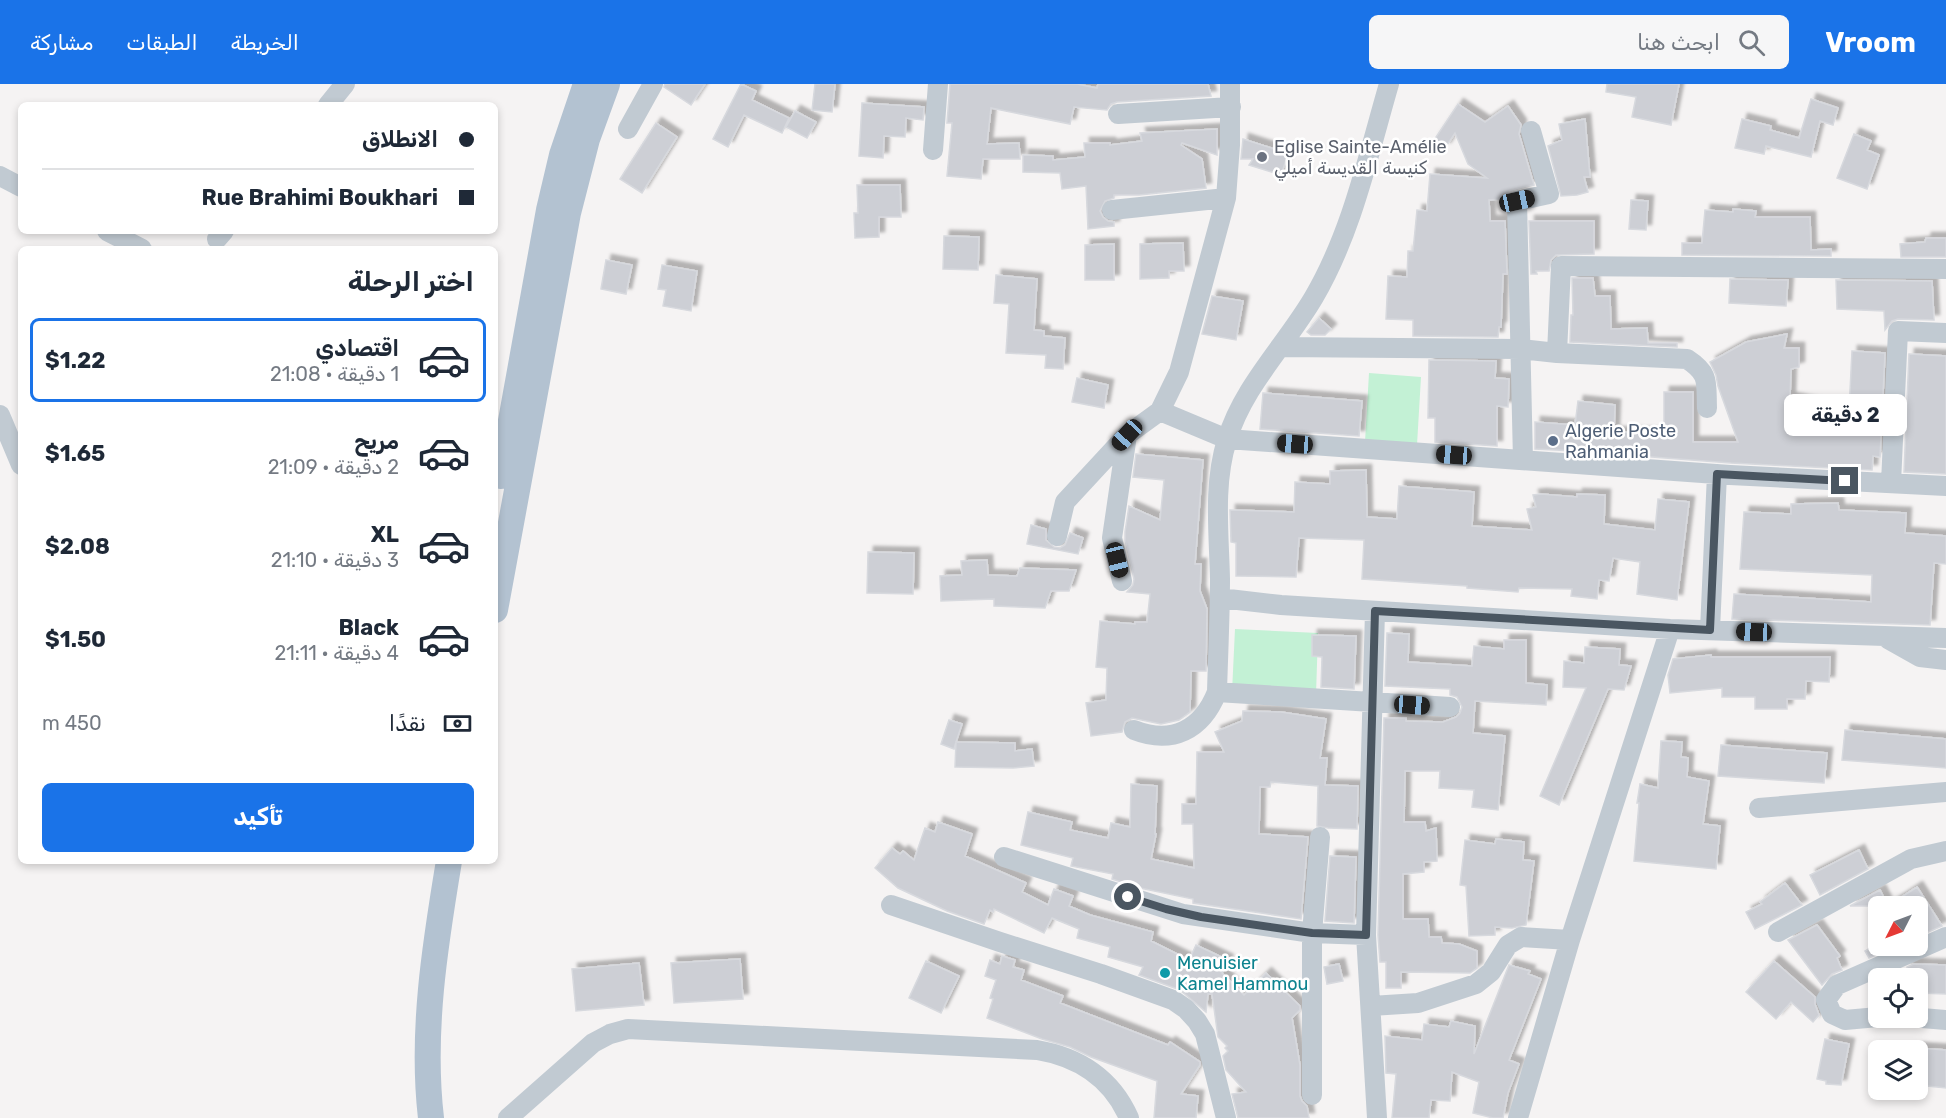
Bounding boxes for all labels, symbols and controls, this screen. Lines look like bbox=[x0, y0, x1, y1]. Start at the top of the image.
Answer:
search box bbox=[1369, 15, 1789, 69]
icon: search bbox=[1735, 26, 1768, 59]
text: Vroom bbox=[1825, 26, 1916, 59]
text: ابحث هنا bbox=[1637, 29, 1720, 56]
text: مشاركة bbox=[30, 30, 93, 55]
text: الطبقات bbox=[126, 30, 198, 55]
text: الخريطة bbox=[231, 30, 299, 55]
text: الانطلاق bbox=[362, 126, 438, 153]
place label: Eglise Sainte-Amélie كنيسة القديسة أميلي bbox=[1274, 136, 1447, 181]
marker: Eglise Sainte-Amélie كنيسة القديسة أميلي bbox=[1255, 150, 1269, 164]
text: Rue Brahimi Boukhari bbox=[201, 184, 438, 211]
car bbox=[1498, 188, 1536, 214]
text: اختر الرحلة bbox=[348, 266, 474, 298]
icon: car bbox=[417, 333, 471, 387]
text: اقتصادي bbox=[316, 335, 399, 362]
text: $1.22 bbox=[45, 347, 105, 374]
text: 1 دقيقة · 21:08 bbox=[270, 362, 399, 386]
callout: 2 دقيقة bbox=[1784, 394, 1906, 436]
text: 2 دقيقة bbox=[1811, 403, 1880, 427]
car bbox=[1108, 416, 1146, 454]
place label: Algerie Poste Rahmania bbox=[1565, 420, 1676, 463]
icon: car bbox=[417, 426, 471, 480]
text: مريح bbox=[354, 428, 399, 455]
car bbox=[1276, 434, 1314, 454]
marker: Algerie Poste Rahmania bbox=[1546, 434, 1560, 448]
text: $1.65 bbox=[45, 440, 105, 467]
car bbox=[1435, 445, 1473, 465]
text: 2 دقيقة · 21:09 bbox=[268, 455, 399, 479]
route end bbox=[1831, 467, 1858, 494]
icon: car bbox=[417, 519, 471, 573]
text: XL bbox=[371, 521, 399, 548]
text: $2.08 bbox=[45, 533, 110, 560]
car bbox=[1104, 540, 1130, 580]
text: 3 دقيقة · 21:10 bbox=[271, 548, 399, 572]
icon: car bbox=[417, 612, 471, 666]
text: Black bbox=[338, 614, 399, 641]
car bbox=[1736, 622, 1772, 642]
text: $1.50 bbox=[45, 626, 106, 653]
text: 4 دقيقة · 21:11 bbox=[274, 641, 399, 665]
car bbox=[1393, 695, 1431, 715]
icon: cash bbox=[441, 707, 474, 740]
text: نقدًا bbox=[389, 710, 426, 737]
text: 450 m bbox=[42, 711, 102, 735]
button: تأكيد bbox=[42, 783, 474, 852]
route start bbox=[1114, 883, 1141, 910]
north arrow bbox=[1868, 896, 1928, 956]
map controls bbox=[1868, 896, 1928, 1100]
place label: Menuisier Kamel Hammou bbox=[1177, 952, 1308, 995]
marker: Menuisier Kamel Hammou bbox=[1158, 966, 1172, 980]
button: locate bbox=[1868, 968, 1928, 1028]
button: layers bbox=[1868, 1040, 1928, 1100]

